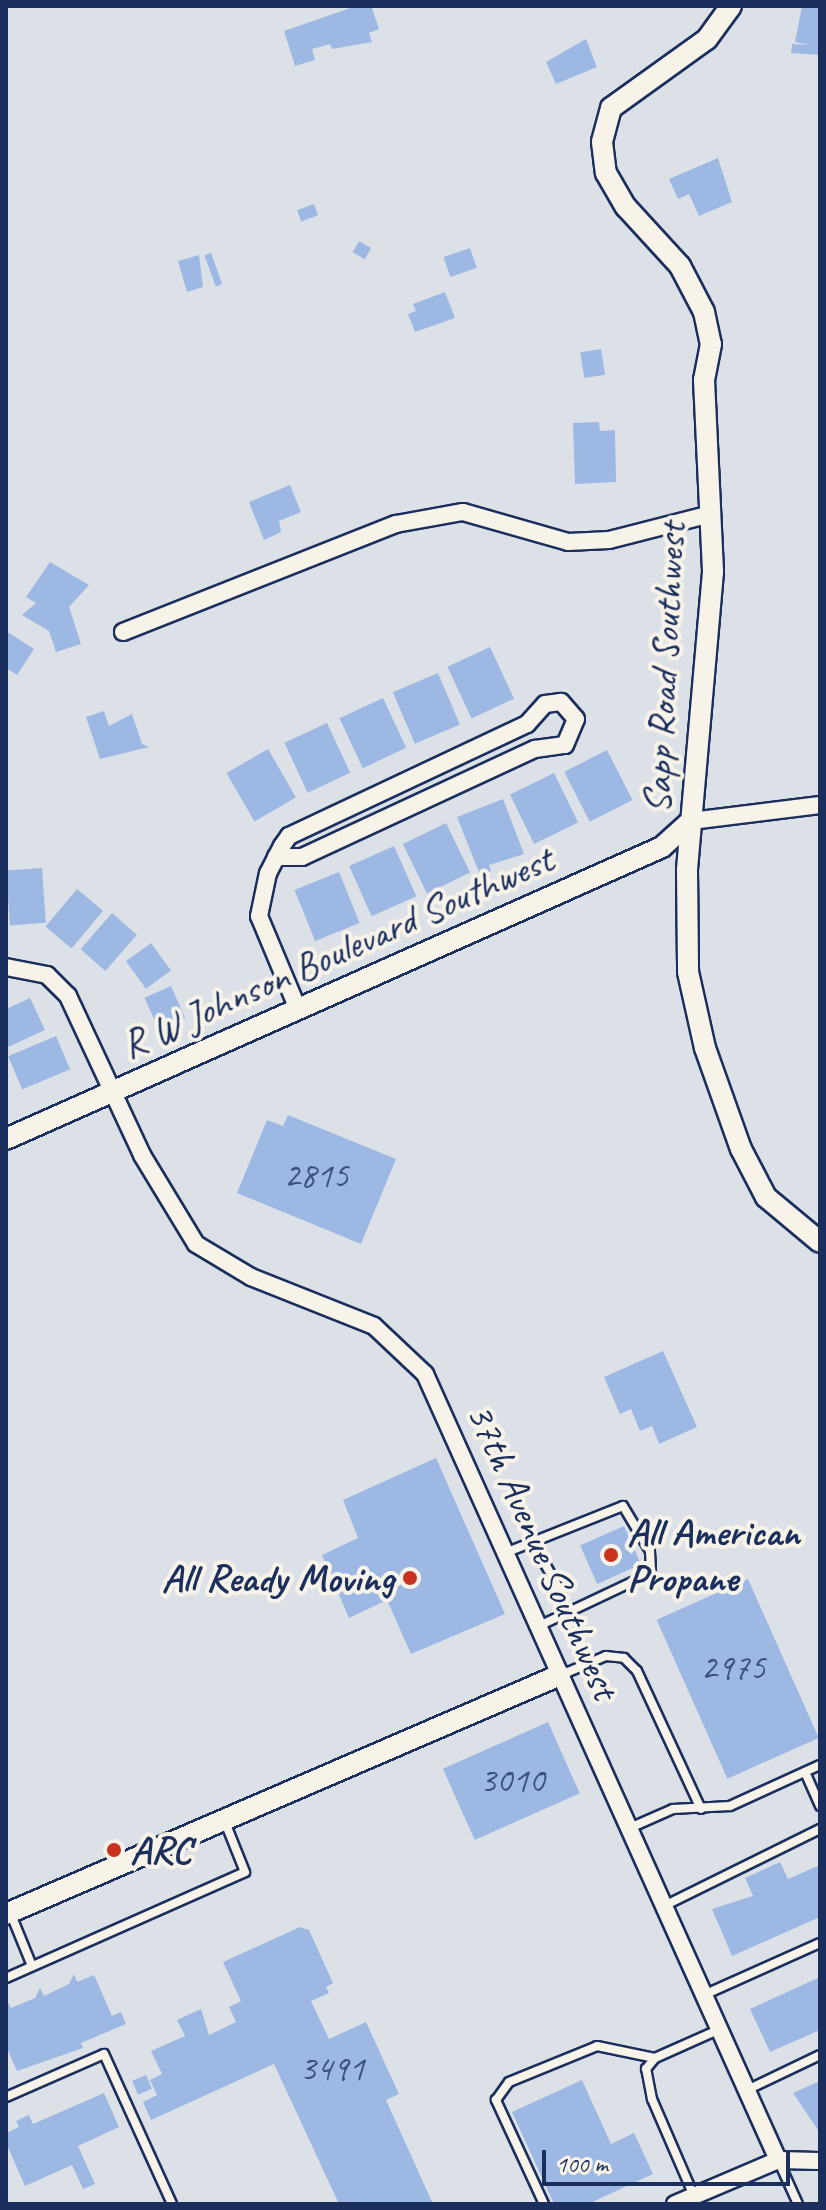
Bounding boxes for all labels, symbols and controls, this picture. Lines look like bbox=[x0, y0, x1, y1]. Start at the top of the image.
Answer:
street label: Sapp Road Southwest bbox=[632, 520, 696, 816]
street label: R W Johnson Boulevard Southwest bbox=[114, 835, 560, 1069]
house number: 2815 bbox=[284, 1154, 348, 1198]
street label: 37th Avenue Southwest bbox=[456, 1396, 630, 1706]
place label: All American Propane bbox=[627, 1508, 801, 1602]
marker: All American Propane bbox=[602, 1546, 620, 1564]
place label: All Ready Moving bbox=[161, 1554, 394, 1602]
marker: All Ready Moving bbox=[401, 1569, 419, 1587]
house number: 2975 bbox=[701, 1646, 765, 1690]
house number: 3010 bbox=[480, 1759, 544, 1803]
place label: ARC bbox=[130, 1826, 191, 1874]
marker: ARC bbox=[105, 1841, 123, 1859]
house number: 3491 bbox=[300, 2047, 364, 2091]
scale bar bbox=[546, 2134, 794, 2184]
text: 100 m bbox=[556, 2149, 608, 2179]

